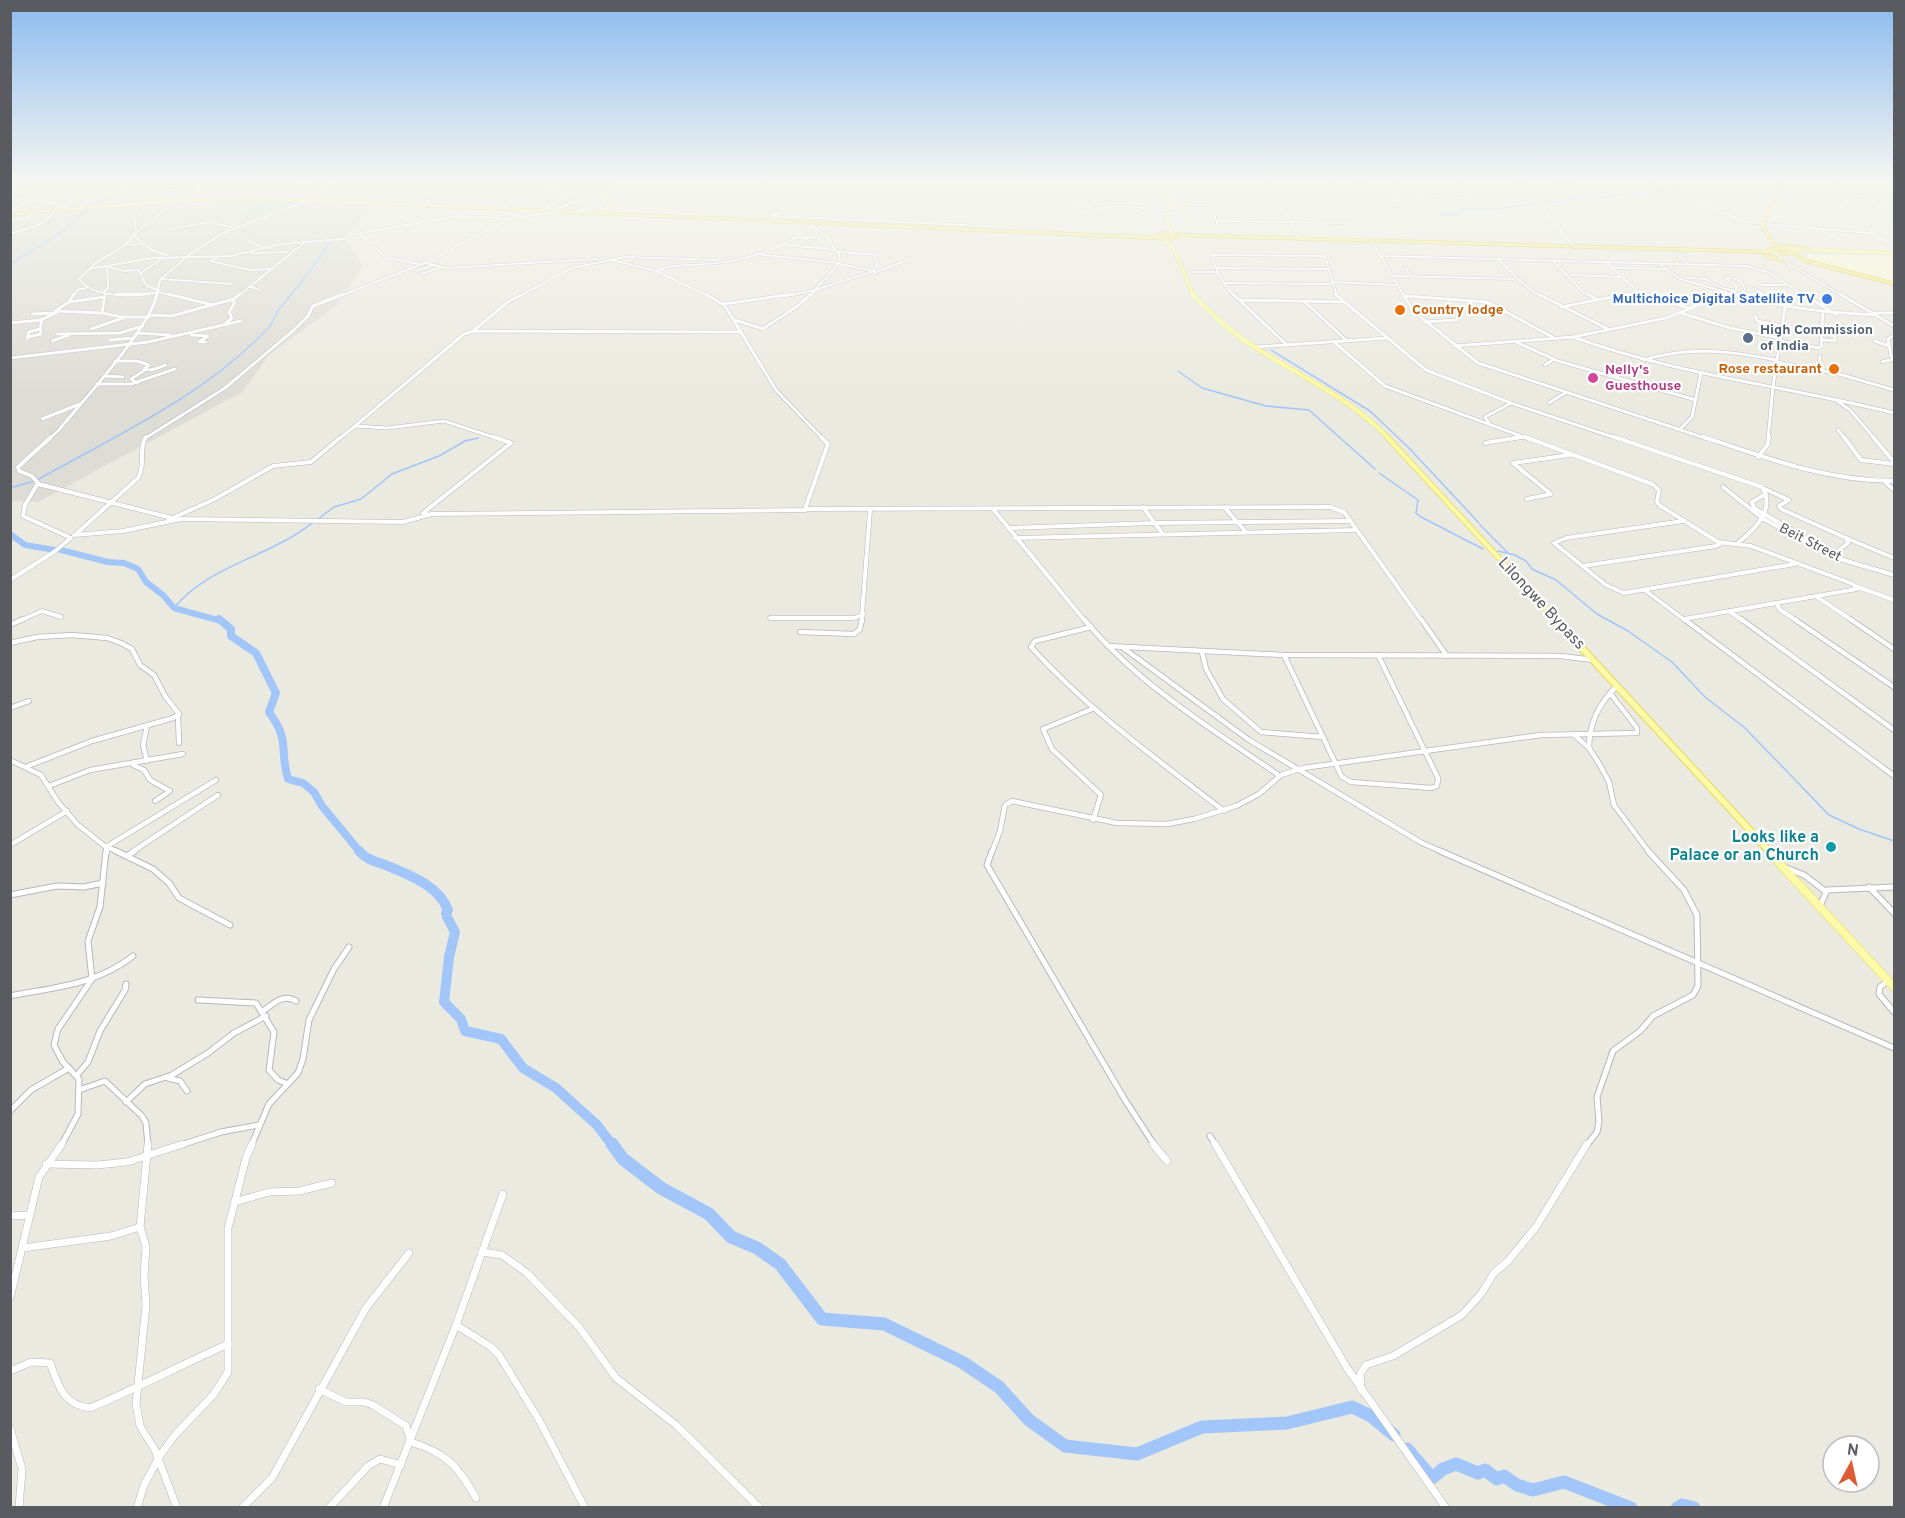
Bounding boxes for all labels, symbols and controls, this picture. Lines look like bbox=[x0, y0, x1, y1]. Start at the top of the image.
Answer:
place label: Multichoice Digital Satellite TV bbox=[1613, 291, 1815, 308]
marker: Multichoice Digital Satellite TV bbox=[1820, 292, 1834, 306]
place label: Country lodge bbox=[1412, 302, 1504, 319]
marker: Country lodge bbox=[1393, 303, 1407, 317]
place label: High Commission of India bbox=[1760, 322, 1873, 355]
marker: High Commission of India bbox=[1741, 331, 1755, 345]
place label: Rose restaurant bbox=[1718, 361, 1822, 378]
place label: Nelly's Guesthouse bbox=[1605, 362, 1682, 395]
marker: Rose restaurant bbox=[1827, 362, 1841, 376]
marker: Nelly's Guesthouse bbox=[1586, 371, 1600, 385]
street label: Beit Street bbox=[1776, 520, 1844, 566]
street label: Lilongwe Bypass bbox=[1493, 554, 1589, 654]
place label: Looks like a Palace or an Church bbox=[1669, 828, 1819, 866]
marker: Looks like a Palace or an Church bbox=[1824, 840, 1838, 854]
north arrow bbox=[1821, 1434, 1881, 1494]
text: N bbox=[1846, 1440, 1860, 1462]

